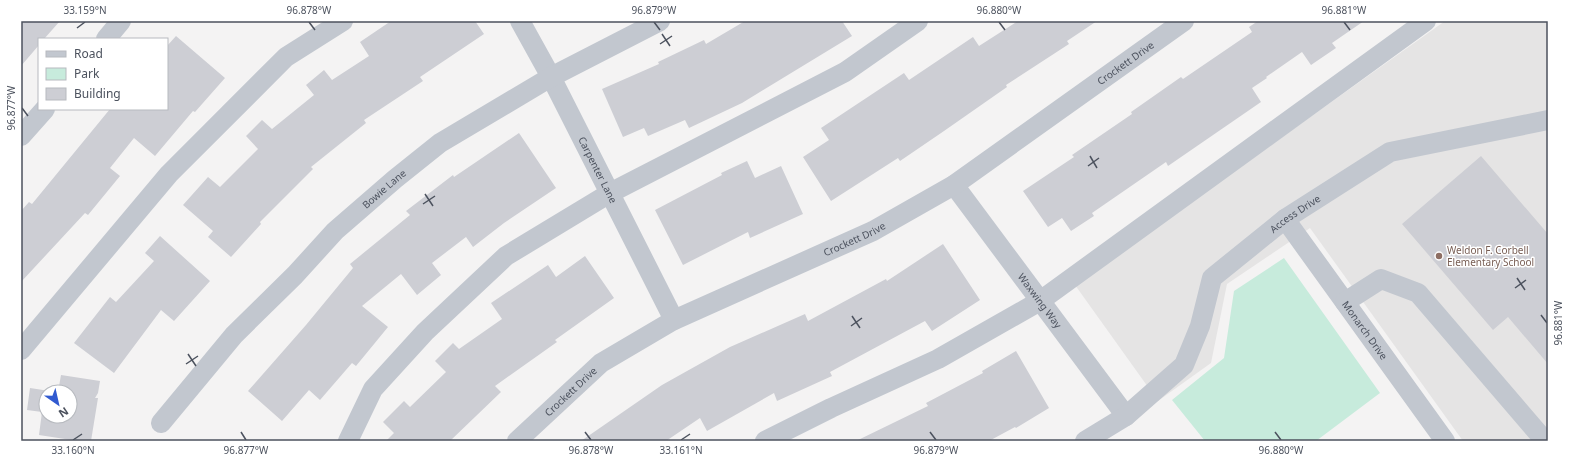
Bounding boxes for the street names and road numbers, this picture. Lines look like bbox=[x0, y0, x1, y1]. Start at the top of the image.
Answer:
street label: Crockett Drive bbox=[1094, 38, 1157, 88]
street label: Carpenter Lane bbox=[575, 134, 621, 206]
street label: Bowie Lane bbox=[359, 166, 409, 212]
street label: Access Drive bbox=[1267, 191, 1323, 236]
street label: Crockett Drive bbox=[821, 218, 888, 259]
street label: Waxwing Way bbox=[1015, 270, 1066, 332]
street label: Monarch Drive bbox=[1339, 298, 1391, 363]
street label: Crockett Drive bbox=[541, 363, 600, 419]

